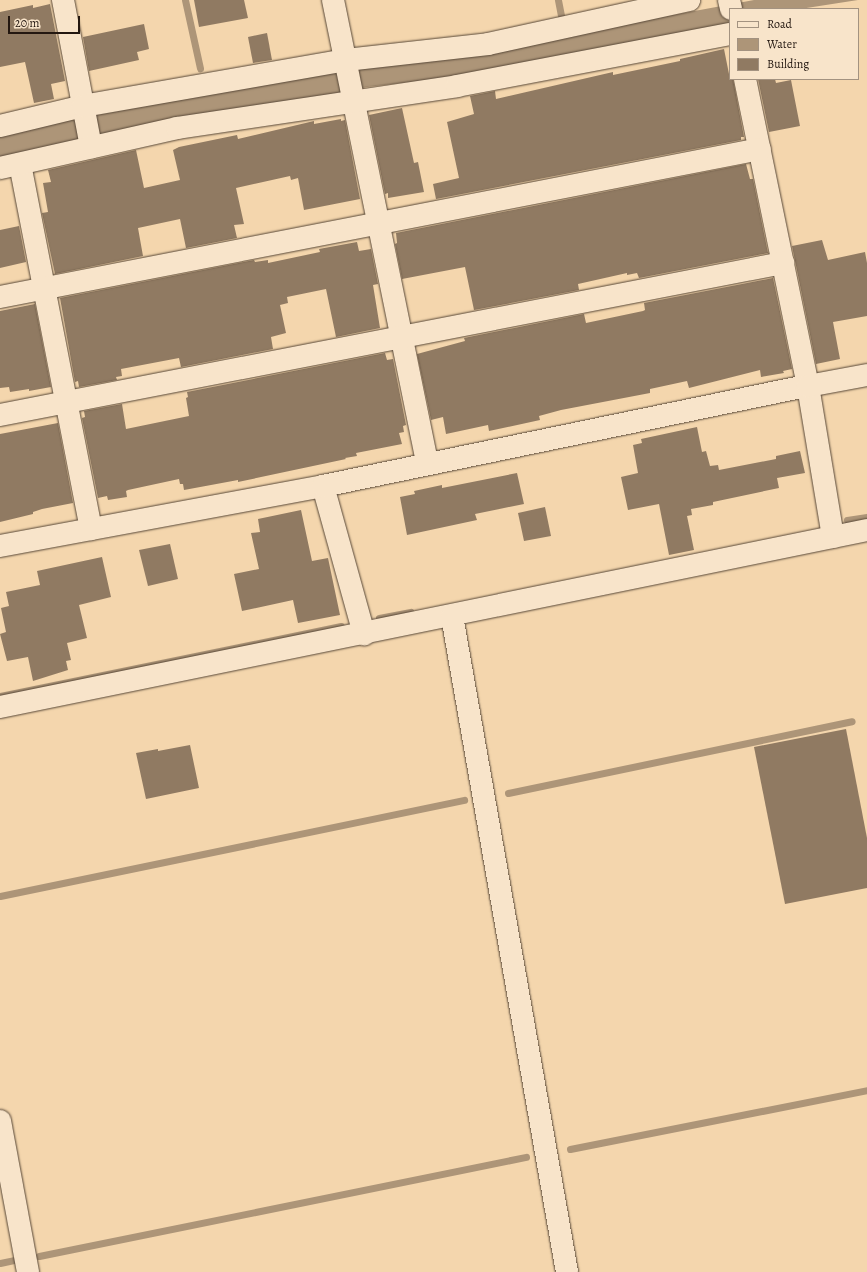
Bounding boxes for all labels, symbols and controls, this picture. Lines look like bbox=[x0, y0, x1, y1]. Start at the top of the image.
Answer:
scale bar bbox=[10, 8, 82, 34]
legend bbox=[729, 8, 859, 80]
text: 20 m bbox=[15, 15, 39, 31]
text: Road bbox=[767, 16, 792, 32]
text: Water bbox=[767, 36, 797, 52]
text: Building bbox=[767, 56, 809, 72]

